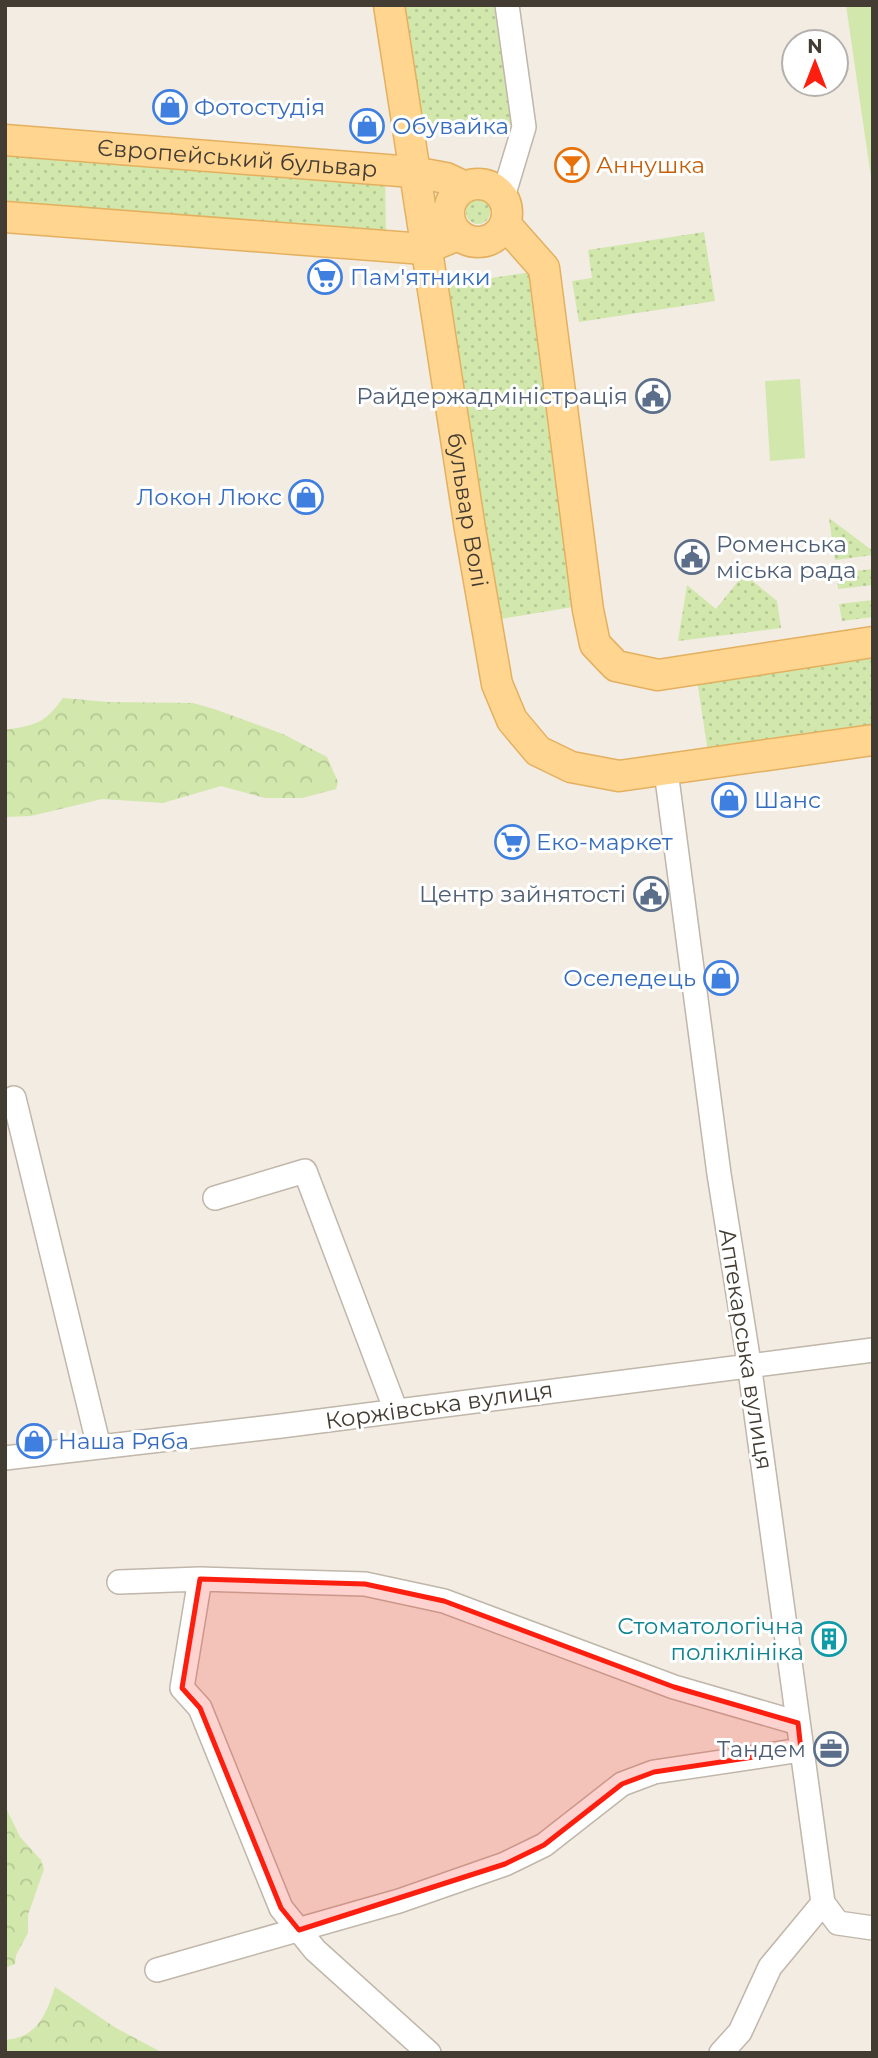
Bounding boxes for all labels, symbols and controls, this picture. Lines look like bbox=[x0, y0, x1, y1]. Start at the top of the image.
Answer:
north arrow bbox=[780, 28, 850, 98]
text: N bbox=[807, 35, 823, 58]
shop icon: Фотостудія bbox=[151, 88, 189, 126]
place label: Фотостудія bbox=[194, 93, 325, 121]
shop icon: Обувайка bbox=[348, 107, 386, 145]
place label: Обувайка bbox=[392, 112, 509, 140]
street label: Європейський бульвар bbox=[96, 133, 378, 183]
bar icon: Аннушка bbox=[553, 146, 591, 184]
place label: Аннушка bbox=[596, 151, 705, 179]
supermarket icon: Пам'ятники bbox=[306, 258, 344, 296]
place label: Пам'ятники bbox=[350, 263, 491, 291]
public building icon: Райдержадміністрація bbox=[634, 377, 672, 415]
place label: Райдержадміністрація bbox=[356, 382, 628, 410]
street label: бульвар Волі bbox=[441, 431, 494, 590]
shop icon: Локон Люкс bbox=[287, 478, 325, 516]
place label: Локон Люкс bbox=[136, 483, 282, 511]
place label: Роменська міська рада bbox=[716, 530, 856, 584]
public building icon: Роменська міська рада bbox=[673, 538, 711, 576]
shop icon: Шанс bbox=[710, 781, 748, 819]
place label: Шанс bbox=[754, 786, 821, 814]
supermarket icon: Еко-маркет bbox=[493, 823, 531, 861]
place label: Еко-маркет bbox=[536, 828, 673, 856]
public building icon: Центр зайнятості bbox=[632, 875, 670, 913]
place label: Центр зайнятості bbox=[419, 880, 626, 908]
shop icon: Оселедець bbox=[702, 959, 740, 997]
place label: Оселедець bbox=[563, 964, 696, 992]
street label: Аптекарська вулиця bbox=[713, 1226, 779, 1472]
street label: Коржівська вулиця bbox=[323, 1375, 555, 1435]
shop icon: Наша Ряба bbox=[15, 1422, 53, 1460]
place label: Наша Ряба bbox=[58, 1427, 189, 1455]
place label: Стоматологічна поліклініка bbox=[617, 1612, 804, 1666]
building icon: Стоматологічна поліклініка bbox=[810, 1620, 848, 1658]
office icon: Тандем bbox=[812, 1730, 850, 1768]
place label: Тандем bbox=[717, 1735, 806, 1763]

